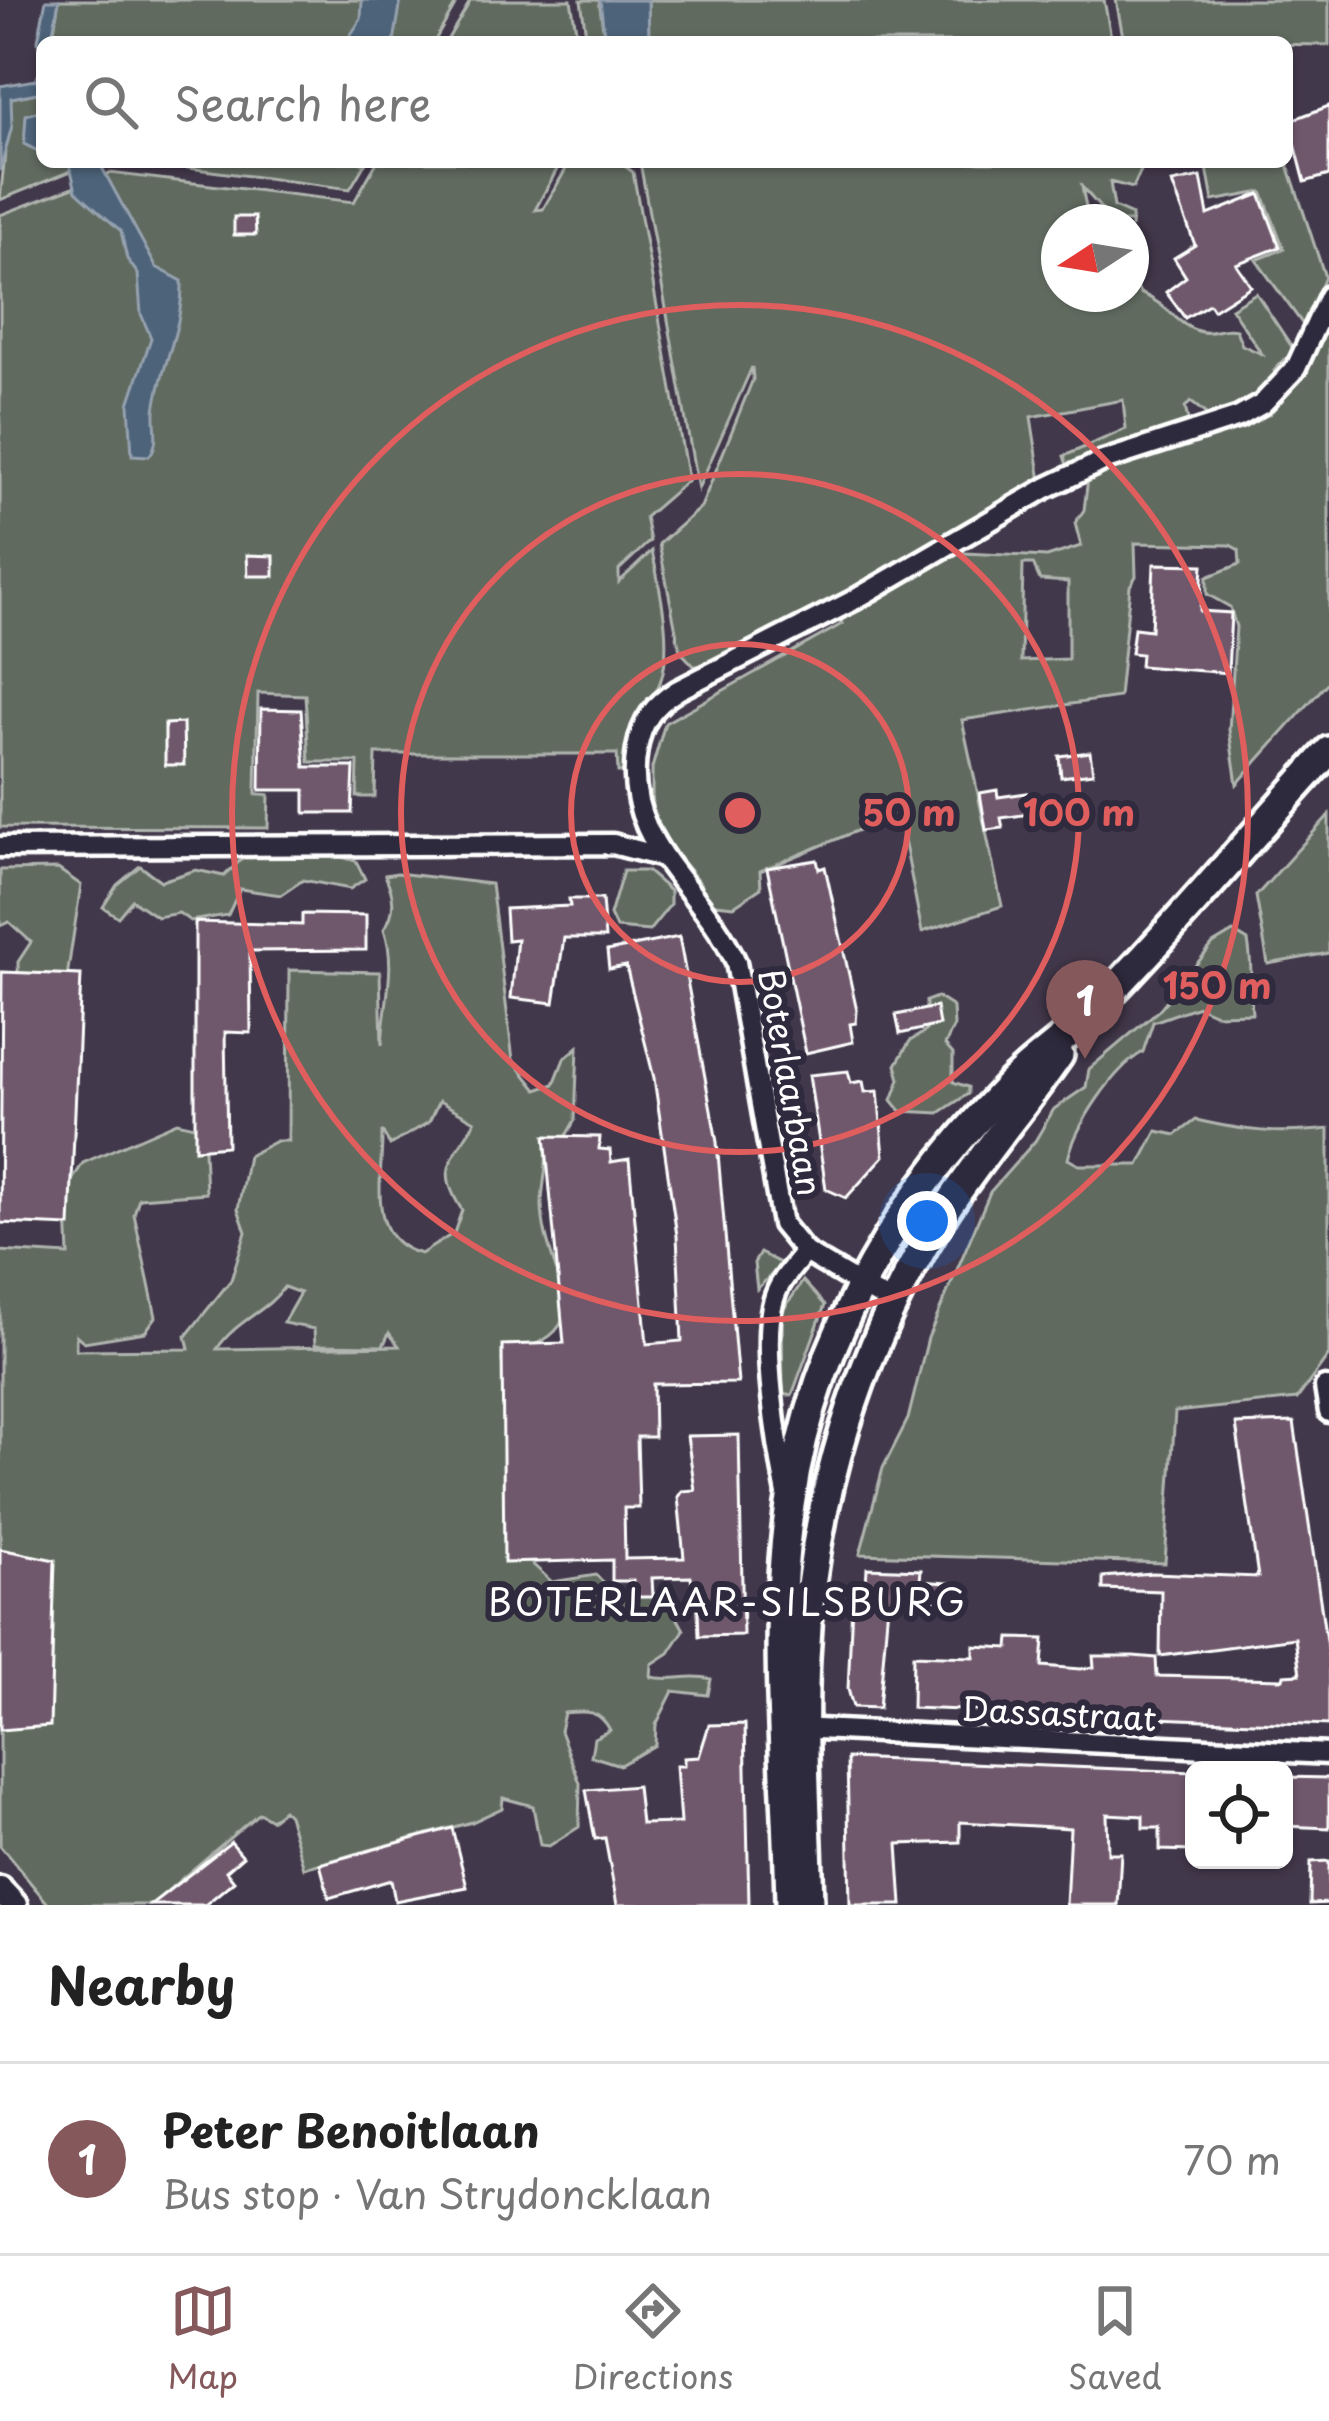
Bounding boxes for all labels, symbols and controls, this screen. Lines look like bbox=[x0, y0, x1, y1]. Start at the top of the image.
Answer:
search box bbox=[36, 36, 1293, 168]
text: Search here bbox=[174, 68, 431, 136]
icon: search bbox=[78, 69, 144, 135]
north arrow bbox=[1041, 204, 1149, 312]
text: 50 m bbox=[862, 784, 956, 838]
text: 100 m bbox=[1023, 784, 1135, 838]
centre of rings bbox=[719, 792, 761, 834]
text: 150 m bbox=[1162, 957, 1272, 1011]
pin: 1 bbox=[1046, 960, 1124, 1059]
street label: Boterlaarbaan bbox=[747, 965, 837, 1199]
your location bbox=[897, 1191, 957, 1251]
district label: BOTERLAAR-SILSBURG bbox=[488, 1574, 968, 1628]
street label: Dassastraat bbox=[960, 1682, 1158, 1742]
map controls bbox=[1185, 1761, 1293, 1869]
button: locate bbox=[1185, 1761, 1293, 1869]
text: Nearby bbox=[48, 1945, 235, 2022]
text: Peter Benoitlaan bbox=[162, 2095, 540, 2163]
text: 1 bbox=[78, 2129, 96, 2188]
text: 70 m bbox=[1183, 2129, 1281, 2188]
text: Bus stop · Van Strydoncklaan bbox=[162, 2163, 712, 2222]
tab: Map bbox=[167, 2278, 238, 2400]
tab: Directions bbox=[573, 2278, 733, 2400]
tab: Saved bbox=[1068, 2278, 1162, 2400]

